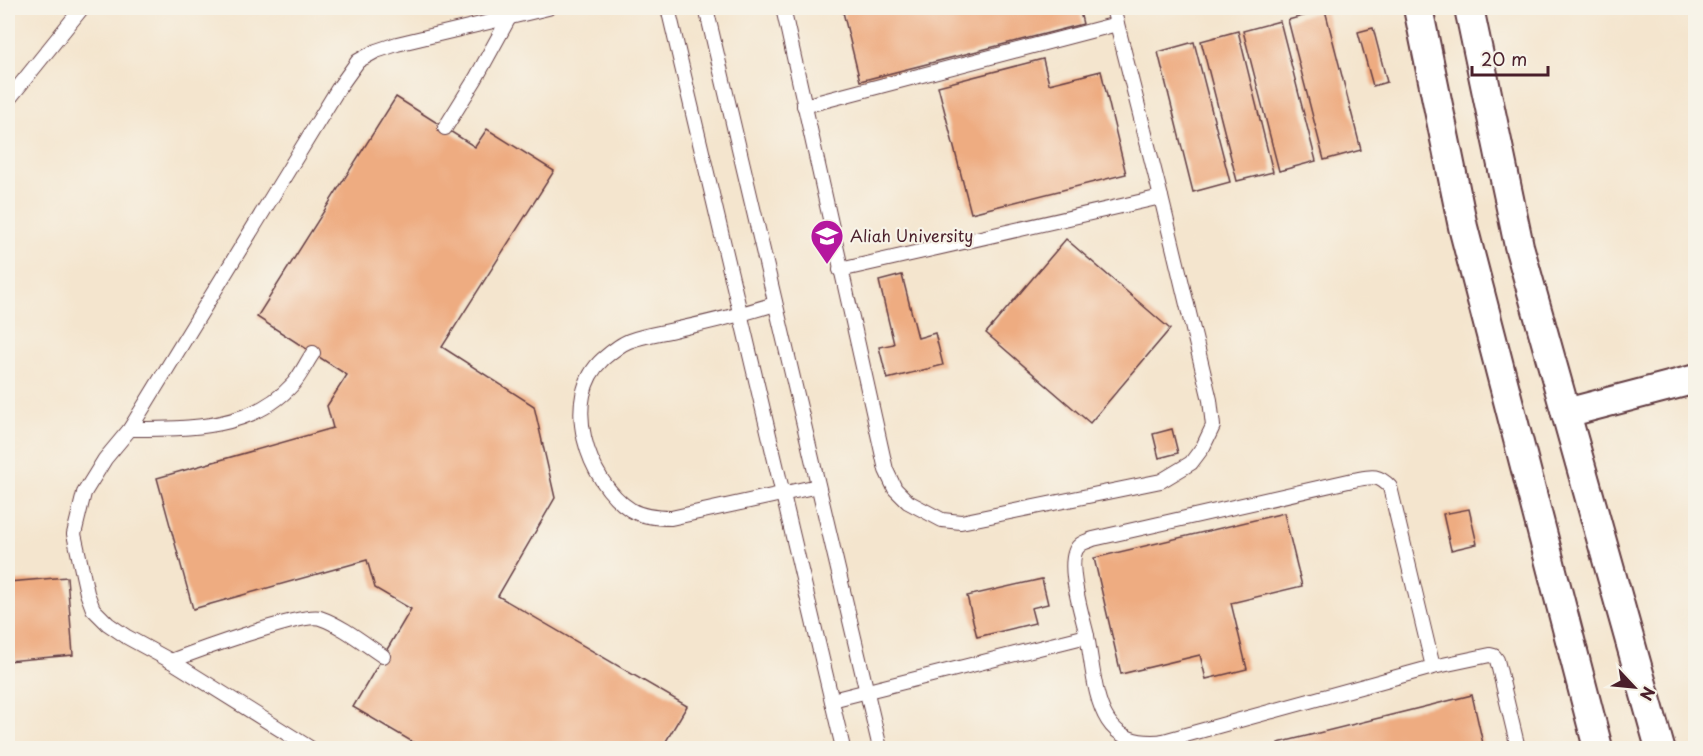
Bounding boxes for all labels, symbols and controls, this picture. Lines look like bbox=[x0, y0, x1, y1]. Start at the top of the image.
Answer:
scale bar bbox=[1472, 39, 1548, 77]
text: 20 m bbox=[1481, 45, 1527, 72]
school or university icon: Aliah University bbox=[809, 218, 845, 265]
place label: Aliah University bbox=[850, 223, 973, 247]
north arrow bbox=[1604, 657, 1664, 717]
text: N bbox=[1635, 683, 1662, 705]

